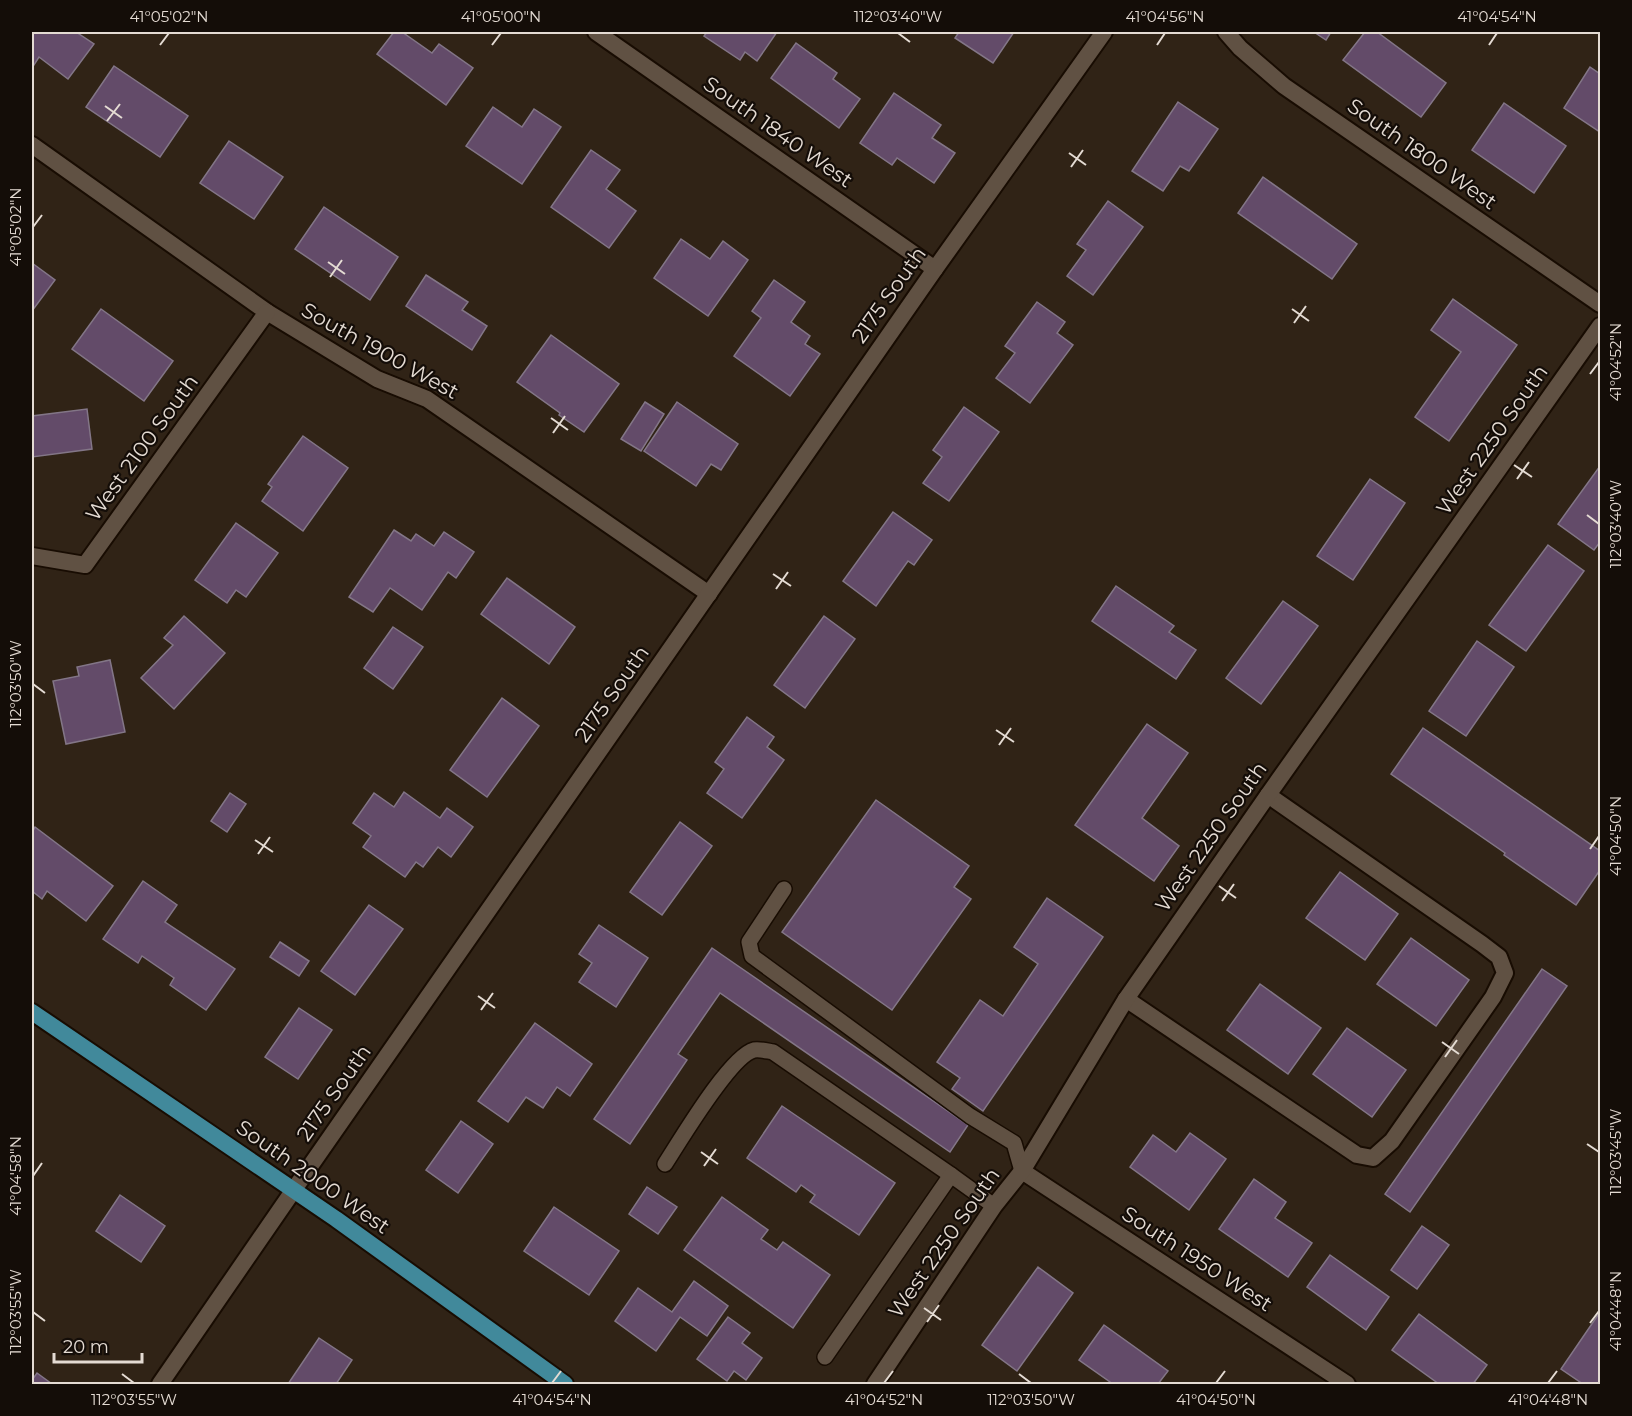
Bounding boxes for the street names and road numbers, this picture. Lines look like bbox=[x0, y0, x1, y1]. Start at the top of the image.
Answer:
street label: South 1840 West bbox=[699, 71, 858, 192]
street label: South 1800 West bbox=[1343, 93, 1502, 214]
street label: 2175 South bbox=[846, 242, 931, 348]
street label: South 1900 West bbox=[297, 297, 463, 404]
street label: West 2250 South bbox=[1431, 360, 1553, 519]
street label: West 2100 South bbox=[80, 370, 203, 526]
street label: 2175 South bbox=[569, 641, 654, 747]
street label: West 2250 South bbox=[1150, 757, 1272, 916]
street label: 2175 South bbox=[291, 1040, 376, 1146]
street label: South 2000 West bbox=[232, 1114, 395, 1239]
street label: West 2250 South bbox=[883, 1163, 1005, 1322]
street label: South 1950 West bbox=[1118, 1201, 1277, 1316]

